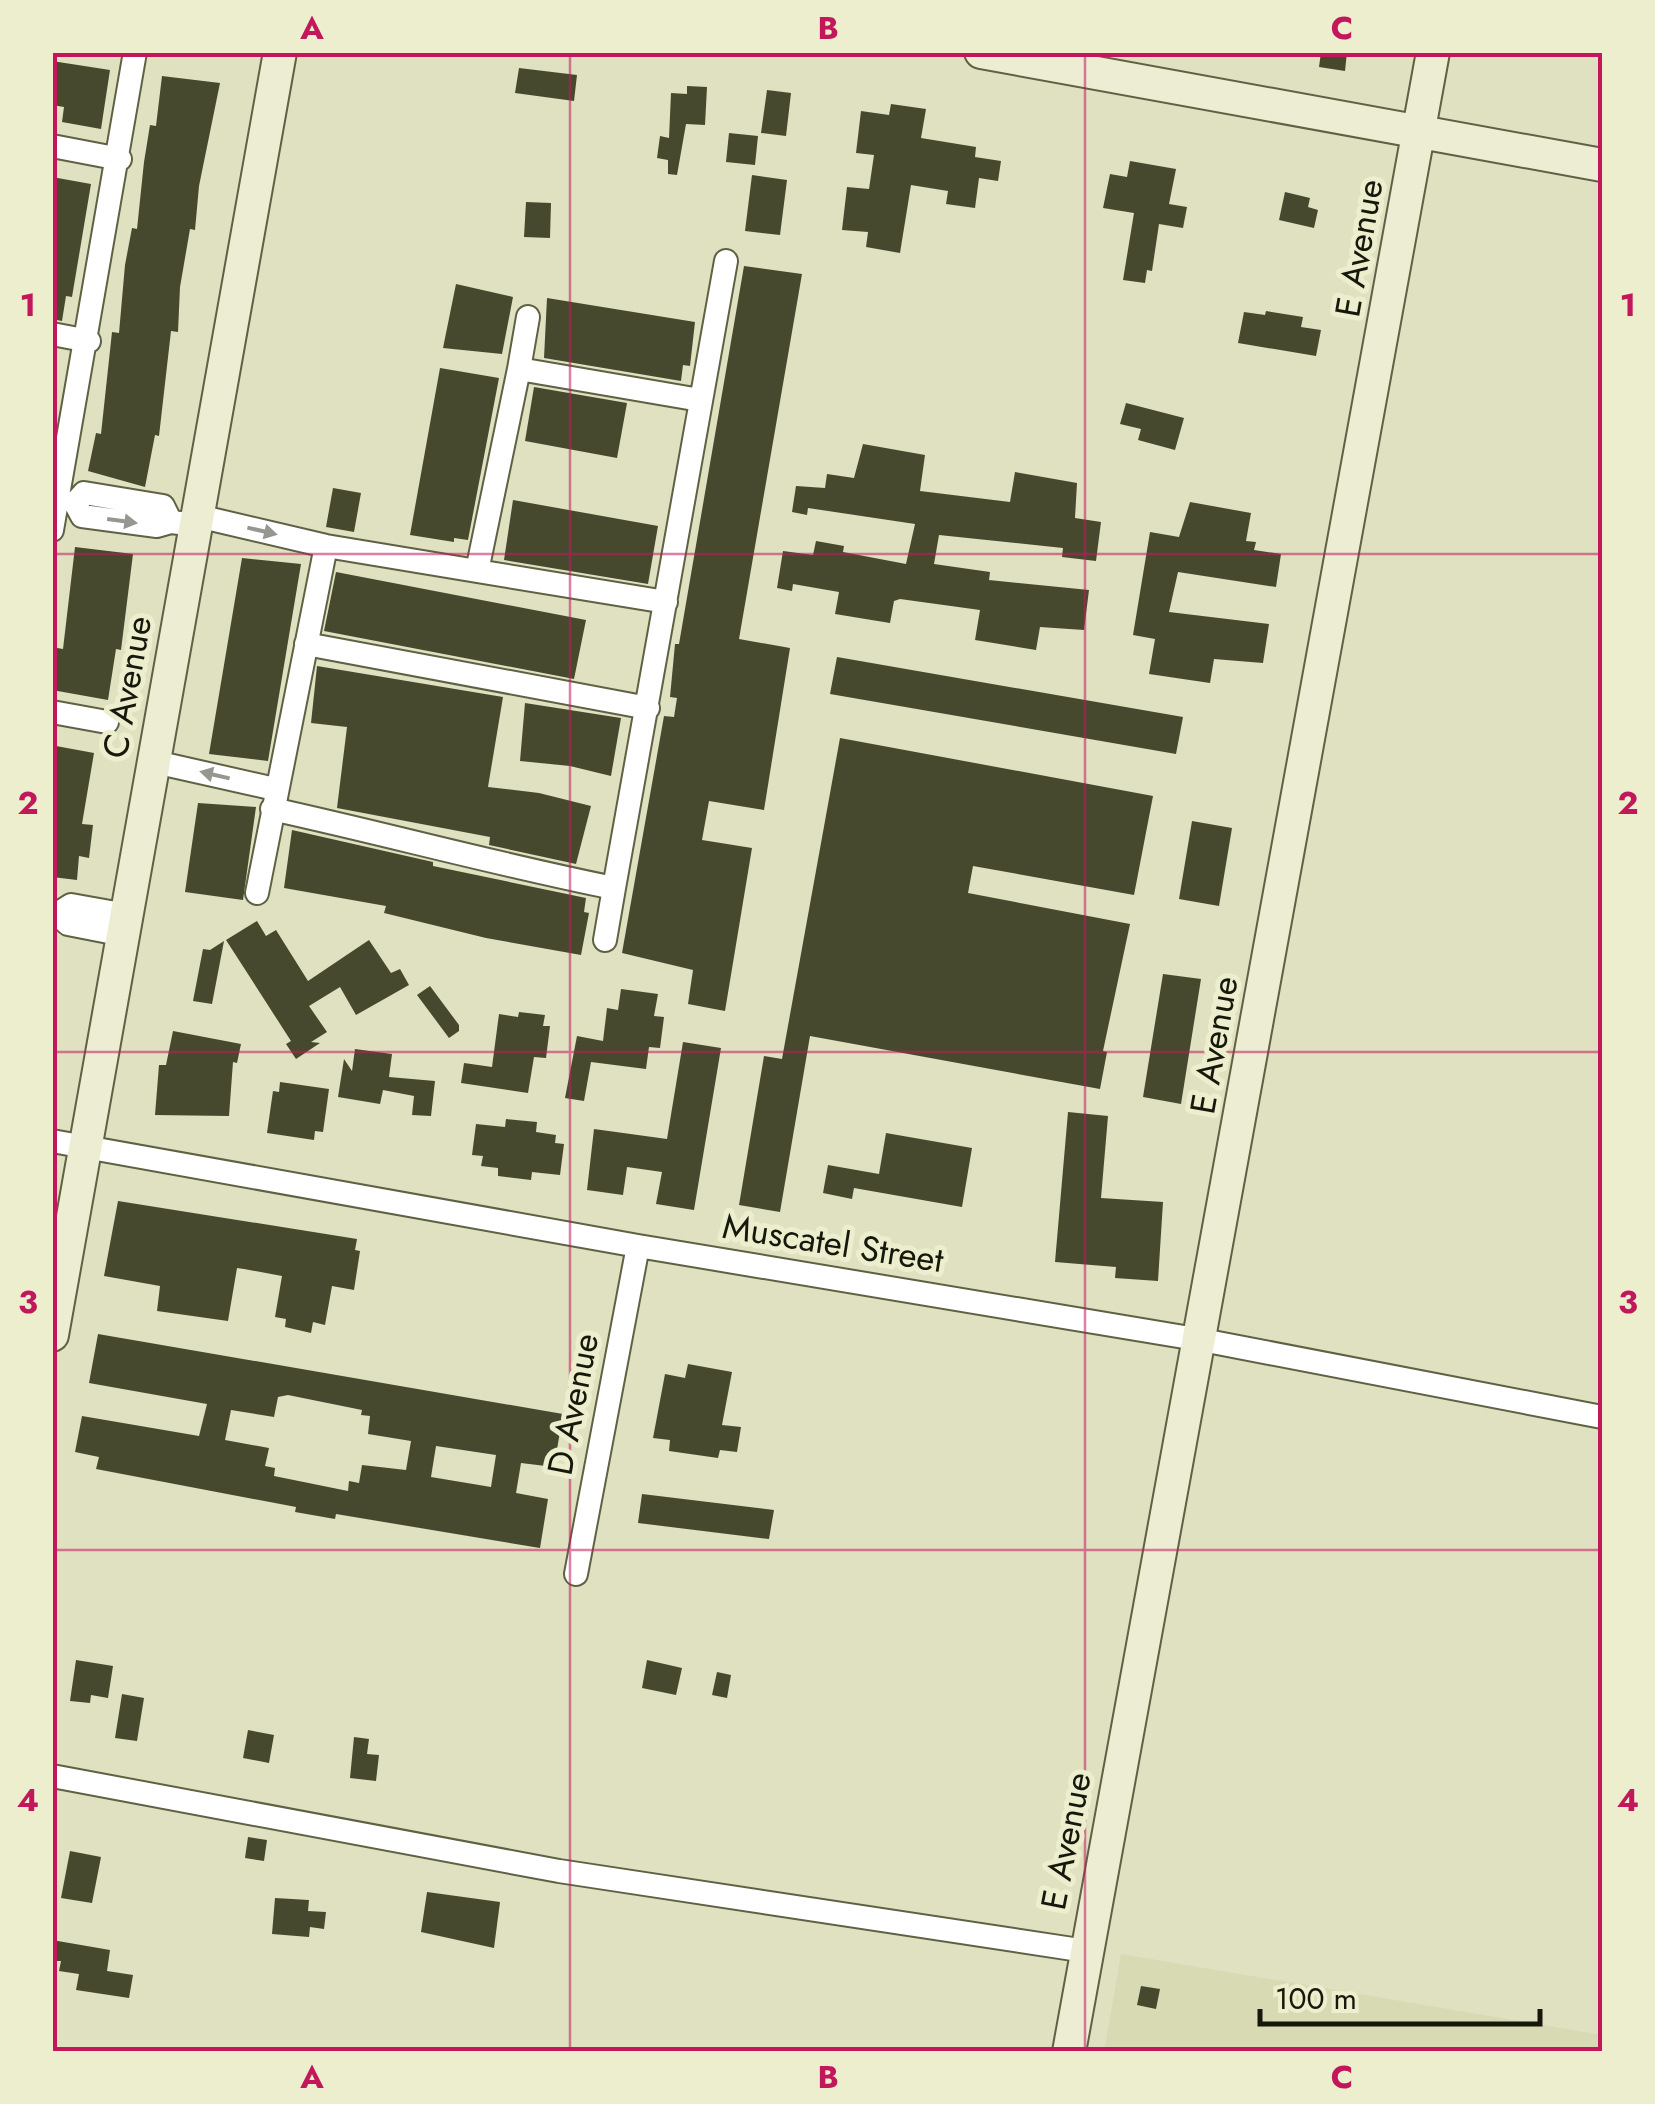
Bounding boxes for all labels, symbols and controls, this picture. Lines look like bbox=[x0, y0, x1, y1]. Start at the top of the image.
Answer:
text: A bbox=[299, 5, 324, 51]
text: B bbox=[817, 5, 839, 51]
text: C bbox=[1331, 5, 1353, 51]
street label: E Avenue bbox=[1322, 175, 1396, 321]
text: 1 bbox=[20, 282, 36, 328]
text: 1 bbox=[1620, 282, 1636, 328]
one-way arrow bbox=[107, 514, 139, 530]
one-way arrow bbox=[247, 524, 278, 539]
street label: C Avenue bbox=[90, 612, 164, 762]
one-way arrow bbox=[199, 767, 230, 783]
text: 2 bbox=[18, 780, 39, 826]
text: 2 bbox=[1618, 780, 1639, 826]
street label: E Avenue bbox=[1177, 972, 1251, 1118]
street label: Muscatel Street bbox=[719, 1201, 948, 1285]
text: 3 bbox=[18, 1279, 38, 1325]
text: 3 bbox=[1618, 1279, 1638, 1325]
street label: D Avenue bbox=[535, 1329, 611, 1479]
street label: E Avenue bbox=[1028, 1768, 1104, 1914]
text: 4 bbox=[17, 1777, 39, 1823]
text: 4 bbox=[1617, 1777, 1639, 1823]
scale bar bbox=[1260, 1964, 1540, 2026]
text: 100 m bbox=[1275, 1977, 1357, 2020]
text: A bbox=[299, 2054, 324, 2100]
text: B bbox=[817, 2054, 839, 2100]
text: C bbox=[1331, 2054, 1353, 2100]

